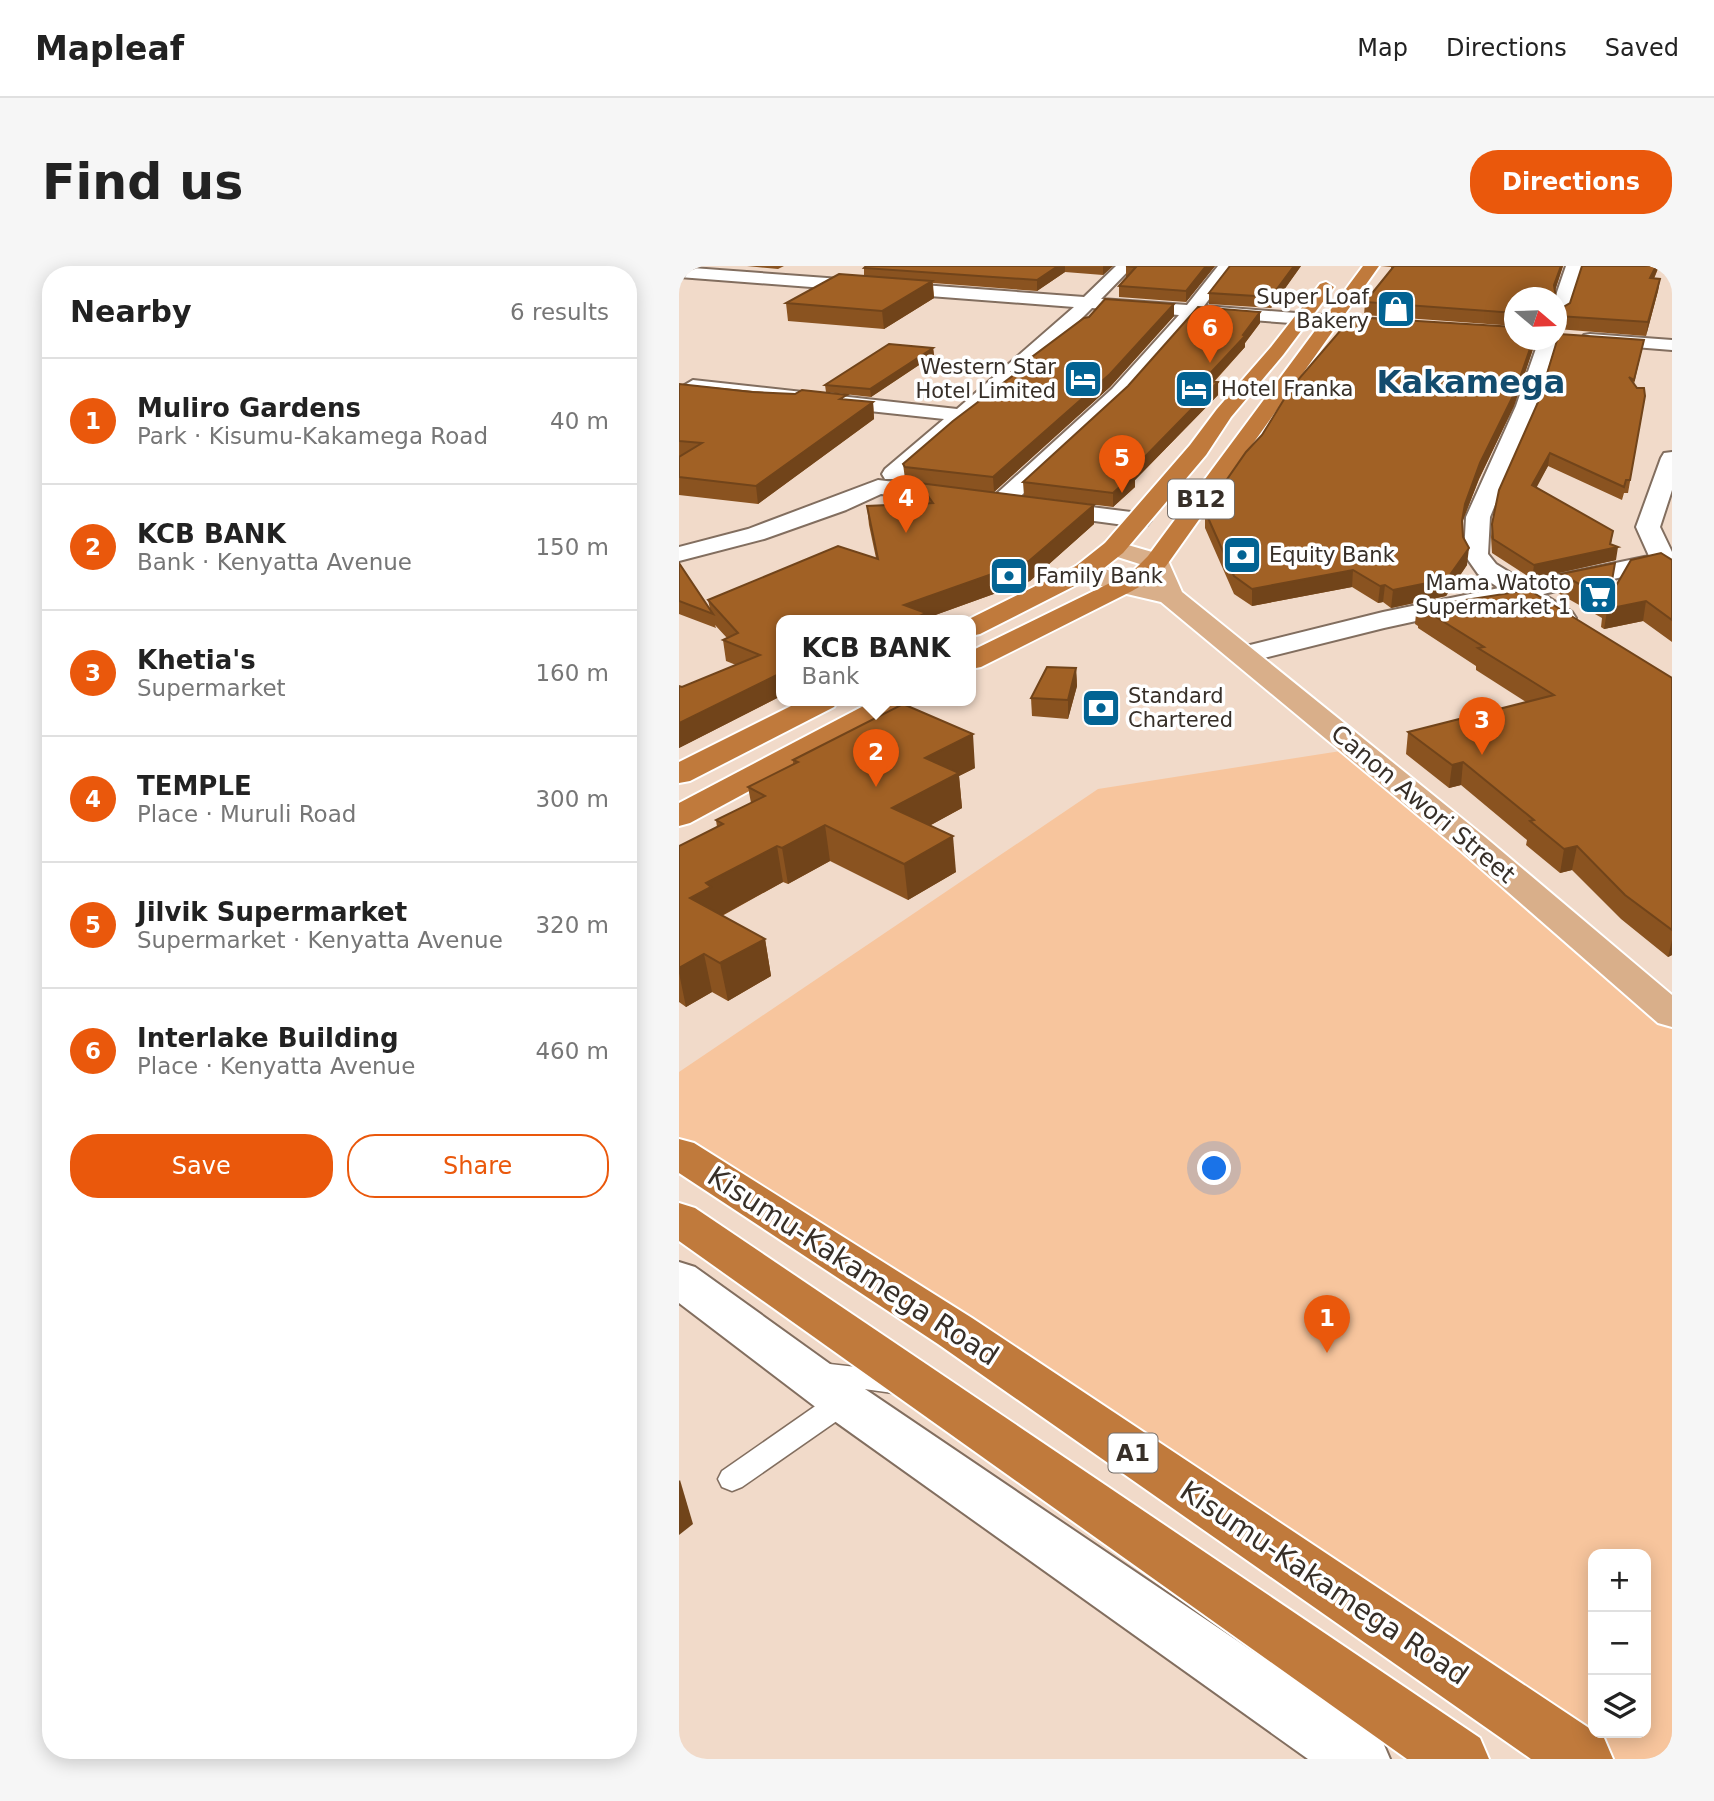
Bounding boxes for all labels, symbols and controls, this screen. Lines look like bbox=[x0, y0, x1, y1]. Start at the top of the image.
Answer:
text: Mapleaf bbox=[35, 29, 184, 68]
text: Map bbox=[1357, 34, 1408, 62]
text: Directions bbox=[1446, 34, 1567, 62]
text: Saved bbox=[1605, 34, 1679, 62]
button: Directions bbox=[1470, 150, 1672, 214]
text: Find us bbox=[42, 154, 243, 211]
place label: Super Loaf Bakery bbox=[1256, 285, 1370, 333]
north arrow bbox=[1504, 287, 1567, 350]
shop icon: Super Loaf Bakery bbox=[1375, 288, 1417, 330]
text: Nearby bbox=[70, 294, 192, 329]
text: 6 results bbox=[510, 299, 609, 325]
pin: 6 bbox=[1187, 305, 1233, 363]
place label: Western Star Hotel Limited bbox=[915, 355, 1056, 403]
hotel icon: Western Star Hotel Limited bbox=[1062, 358, 1104, 400]
district label: Kakamega bbox=[1377, 363, 1565, 401]
hotel icon: Hotel Franka bbox=[1173, 368, 1215, 410]
place label: Hotel Franka bbox=[1221, 377, 1353, 401]
text: Muliro Gardens bbox=[137, 393, 361, 423]
text: 1 bbox=[85, 408, 101, 434]
text: 40 m bbox=[550, 408, 609, 434]
text: Park · Kisumu-Kakamega Road bbox=[137, 423, 488, 449]
pin: 5 bbox=[1099, 435, 1145, 493]
pin: 4 bbox=[883, 475, 929, 533]
road number: B12 bbox=[1168, 480, 1234, 518]
text: KCB BANK bbox=[137, 519, 286, 549]
text: 2 bbox=[85, 534, 101, 560]
text: 150 m bbox=[535, 534, 609, 560]
bank icon: Equity Bank bbox=[1221, 534, 1263, 576]
place label: Equity Bank bbox=[1269, 543, 1396, 567]
text: Bank · Kenyatta Avenue bbox=[137, 549, 412, 575]
bank icon: Family Bank bbox=[988, 555, 1030, 597]
place label: Family Bank bbox=[1036, 564, 1164, 588]
place label: Mama Watoto Supermarket 1 bbox=[1415, 571, 1571, 619]
supermarket icon: Mama Watoto Supermarket 1 bbox=[1577, 574, 1619, 616]
popup bbox=[776, 615, 976, 706]
text: KCB BANK bbox=[802, 633, 950, 663]
text: Khetia's bbox=[137, 645, 256, 675]
text: 3 bbox=[85, 660, 101, 686]
text: 160 m bbox=[535, 660, 609, 686]
text: Bank bbox=[802, 663, 859, 689]
text: Supermarket bbox=[137, 675, 286, 701]
place label: Standard Chartered bbox=[1128, 684, 1233, 732]
bank icon: Standard Chartered bbox=[1080, 687, 1122, 729]
pin: 3 bbox=[1459, 697, 1505, 755]
street label: Canon Awori Street bbox=[1326, 719, 1520, 889]
pin: 2 bbox=[853, 729, 899, 787]
text: TEMPLE bbox=[137, 771, 252, 801]
text: 4 bbox=[85, 786, 101, 812]
text: 300 m bbox=[535, 786, 609, 812]
text: Place · Muruli Road bbox=[137, 801, 356, 827]
text: Jilvik Supermarket bbox=[137, 897, 407, 927]
text: 5 bbox=[85, 912, 101, 938]
text: 320 m bbox=[535, 912, 609, 938]
text: Supermarket · Kenyatta Avenue bbox=[137, 927, 503, 953]
text: Interlake Building bbox=[137, 1023, 399, 1053]
text: 6 bbox=[85, 1038, 101, 1064]
text: 460 m bbox=[535, 1038, 609, 1064]
text: Place · Kenyatta Avenue bbox=[137, 1053, 415, 1079]
button: Save bbox=[70, 1134, 333, 1198]
button: Share bbox=[347, 1134, 609, 1198]
your location bbox=[1197, 1151, 1231, 1185]
street label: Kisumu-Kakamega Road bbox=[701, 1160, 1005, 1372]
pin: 1 bbox=[1304, 1295, 1350, 1353]
road number: A1 bbox=[1109, 1434, 1157, 1472]
street label: Kisumu-Kakamega Road bbox=[1174, 1474, 1474, 1692]
map controls bbox=[1588, 1549, 1651, 1738]
button: + bbox=[1588, 1549, 1651, 1612]
button: − bbox=[1588, 1612, 1651, 1675]
button: layers bbox=[1588, 1675, 1651, 1738]

